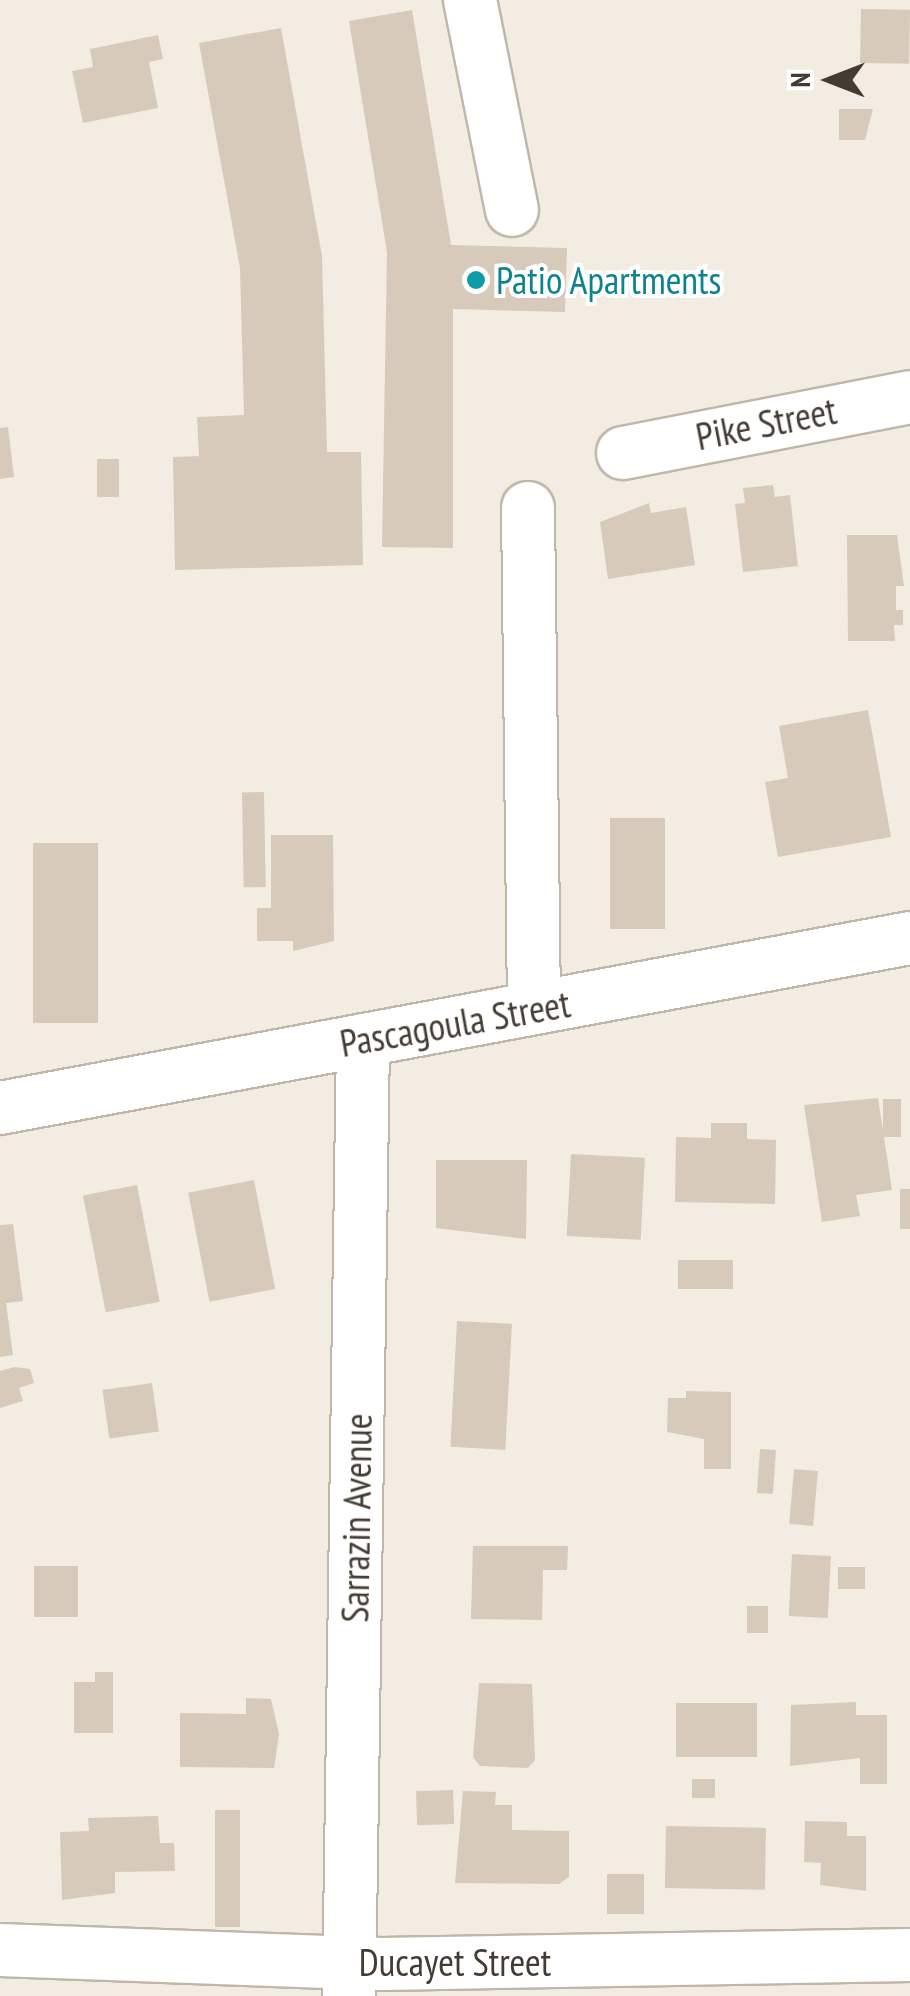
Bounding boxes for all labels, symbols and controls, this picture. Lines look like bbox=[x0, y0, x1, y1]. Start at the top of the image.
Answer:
north arrow bbox=[780, 30, 880, 130]
text: N bbox=[781, 72, 818, 88]
place label: Patio Apartments bbox=[496, 257, 722, 303]
marker: Patio Apartments bbox=[465, 269, 487, 291]
street label: Pike Street bbox=[692, 387, 840, 459]
street label: Pascagoula Street bbox=[336, 980, 574, 1066]
street label: Sarrazin Avenue bbox=[331, 1412, 381, 1624]
street label: Ducayet Street bbox=[359, 1939, 551, 1985]

